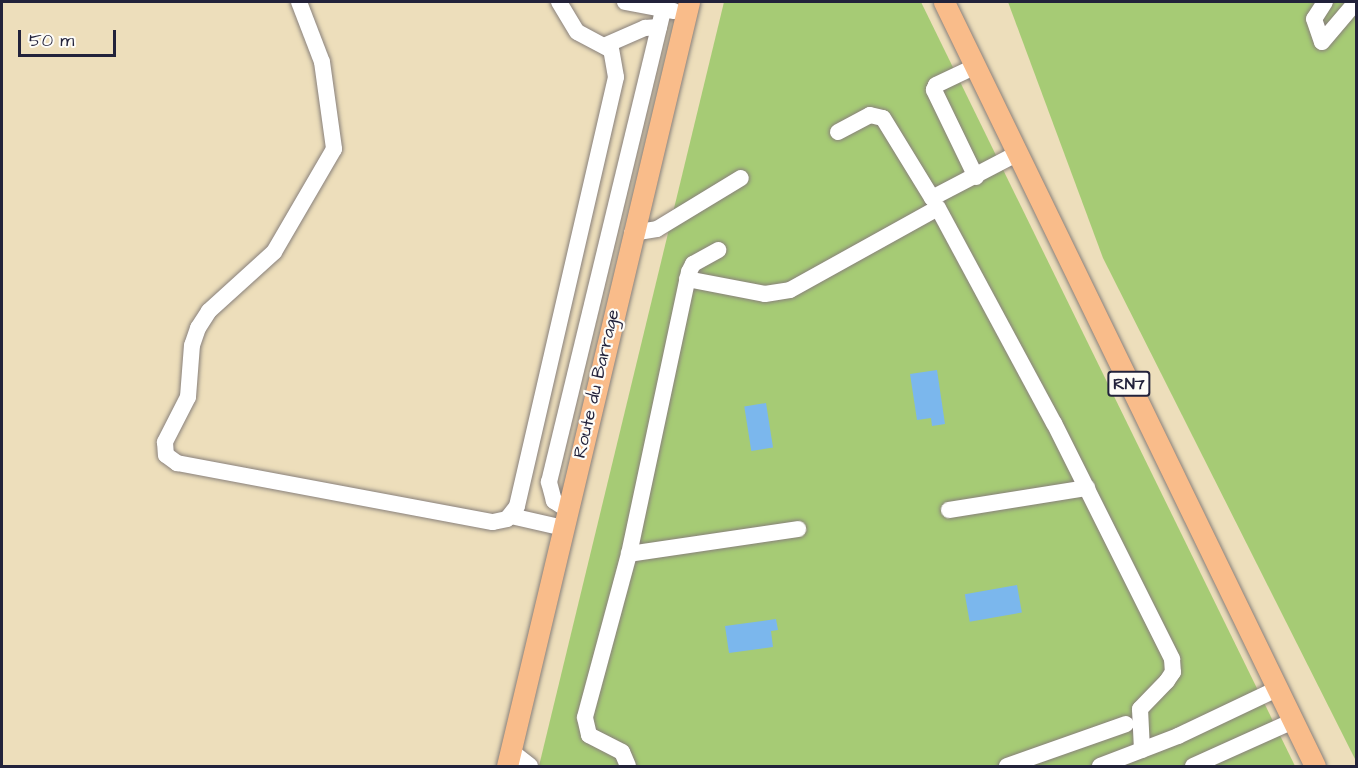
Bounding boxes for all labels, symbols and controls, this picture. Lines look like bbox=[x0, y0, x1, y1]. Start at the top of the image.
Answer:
scale bar bbox=[21, 18, 118, 56]
text: 50 m bbox=[29, 28, 74, 53]
street label: Route du Barrage bbox=[569, 308, 625, 460]
road number: RN7 bbox=[1106, 371, 1152, 397]

